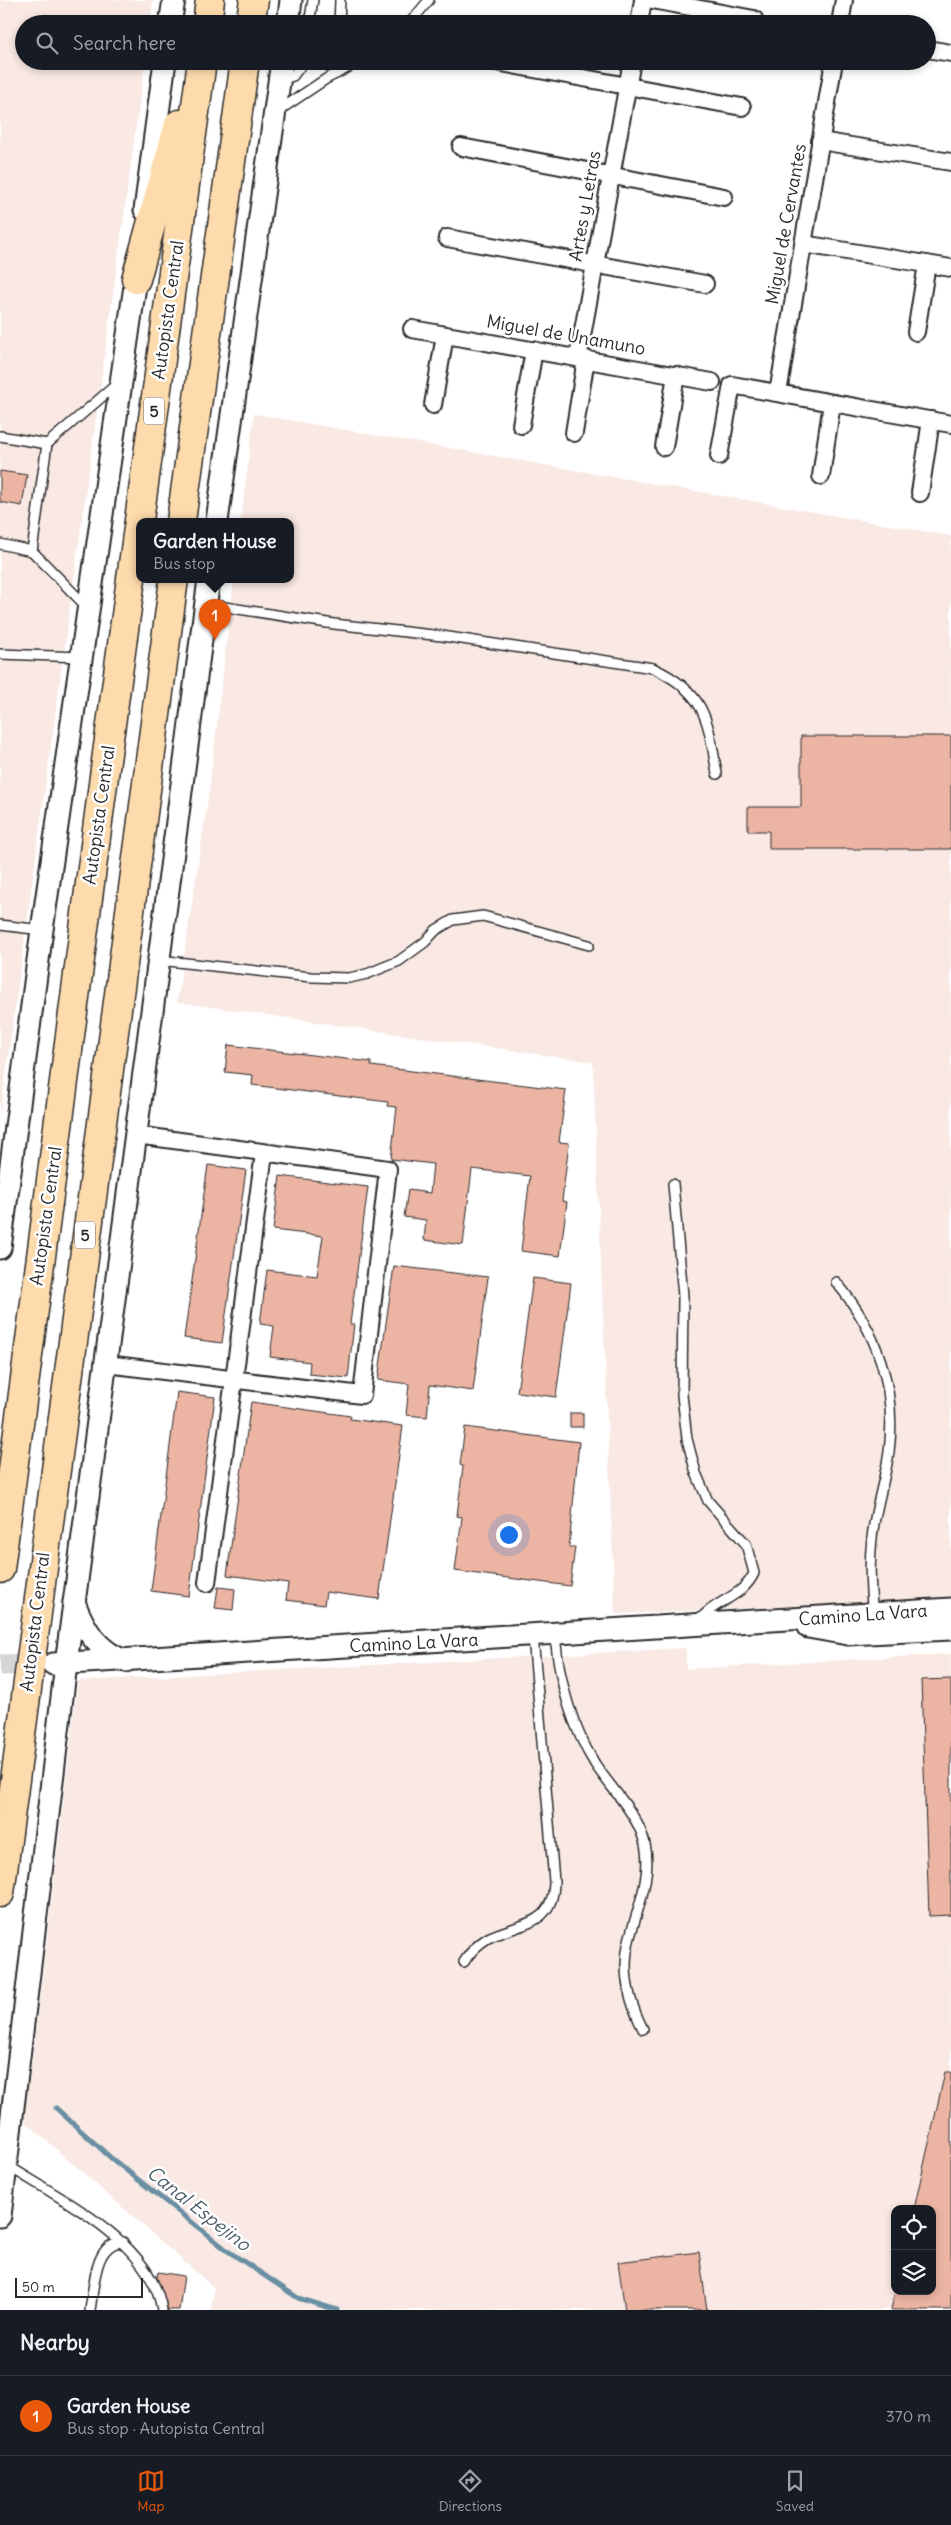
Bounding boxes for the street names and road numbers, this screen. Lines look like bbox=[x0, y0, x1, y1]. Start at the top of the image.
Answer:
street label: Miguel de Cervantes bbox=[760, 142, 811, 306]
street label: Artes y Letras bbox=[563, 149, 606, 263]
street label: Autopista Central bbox=[146, 239, 189, 381]
street label: Miguel de Unamuno bbox=[485, 309, 647, 360]
road number: 5 bbox=[144, 398, 164, 424]
street label: Autopista Central bbox=[77, 744, 120, 886]
street label: Autopista Central bbox=[24, 1145, 67, 1287]
road number: 5 bbox=[75, 1222, 95, 1248]
street label: Autopista Central bbox=[15, 1551, 54, 1693]
street label: Camino La Vara bbox=[798, 1599, 928, 1630]
street label: Camino La Vara bbox=[349, 1628, 479, 1657]

